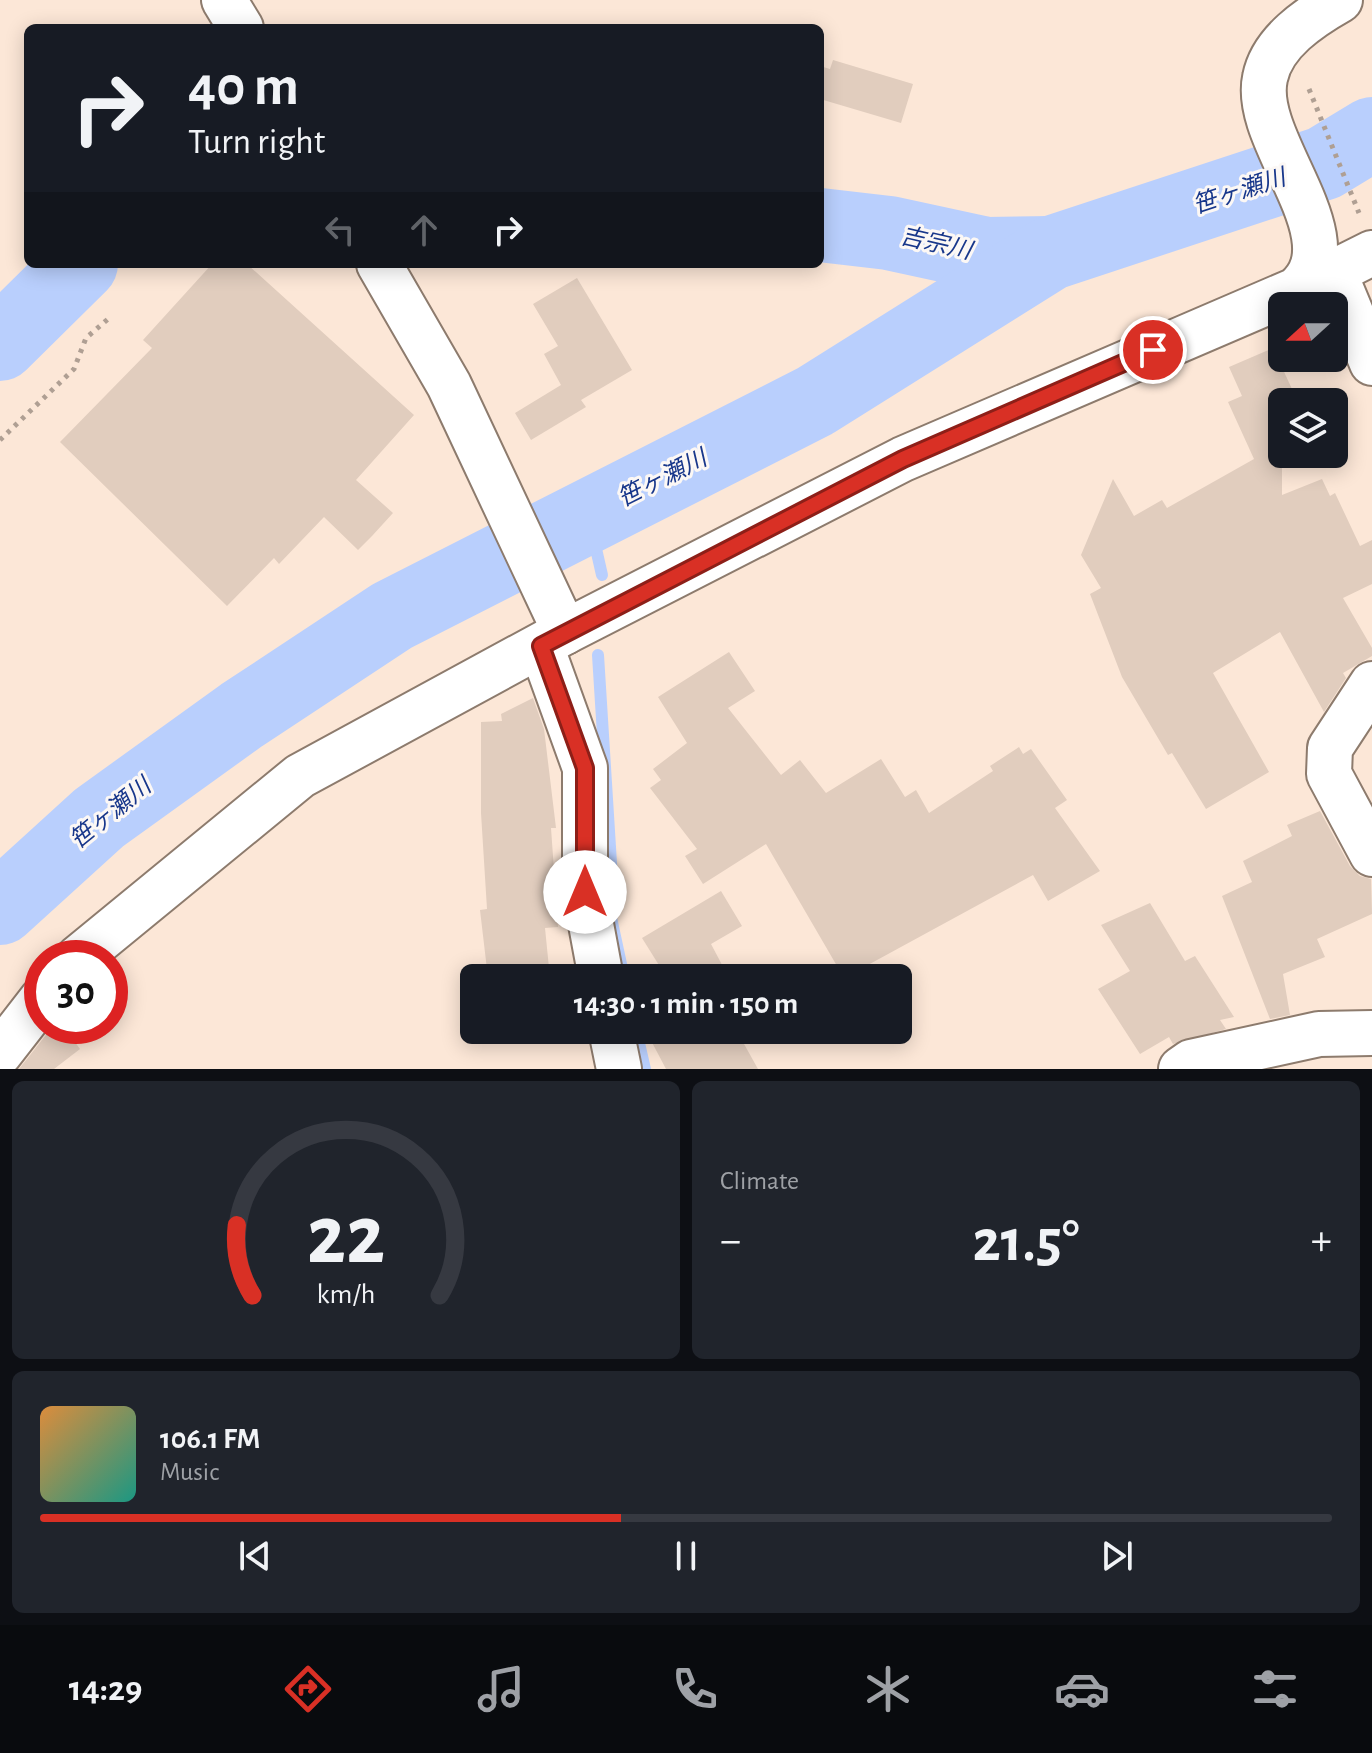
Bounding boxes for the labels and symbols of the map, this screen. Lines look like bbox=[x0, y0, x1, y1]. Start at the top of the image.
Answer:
water label: 笹ヶ瀬川 bbox=[1189, 163, 1292, 218]
water label: 吉宗川 bbox=[898, 222, 977, 264]
north arrow bbox=[1268, 292, 1348, 372]
pin bbox=[1119, 316, 1187, 384]
water label: 笹ヶ瀬川 bbox=[613, 443, 713, 511]
water label: 笹ヶ瀬川 bbox=[65, 771, 158, 853]
position arrow bbox=[543, 850, 627, 934]
speed limit sign: 30 bbox=[24, 940, 128, 1044]

